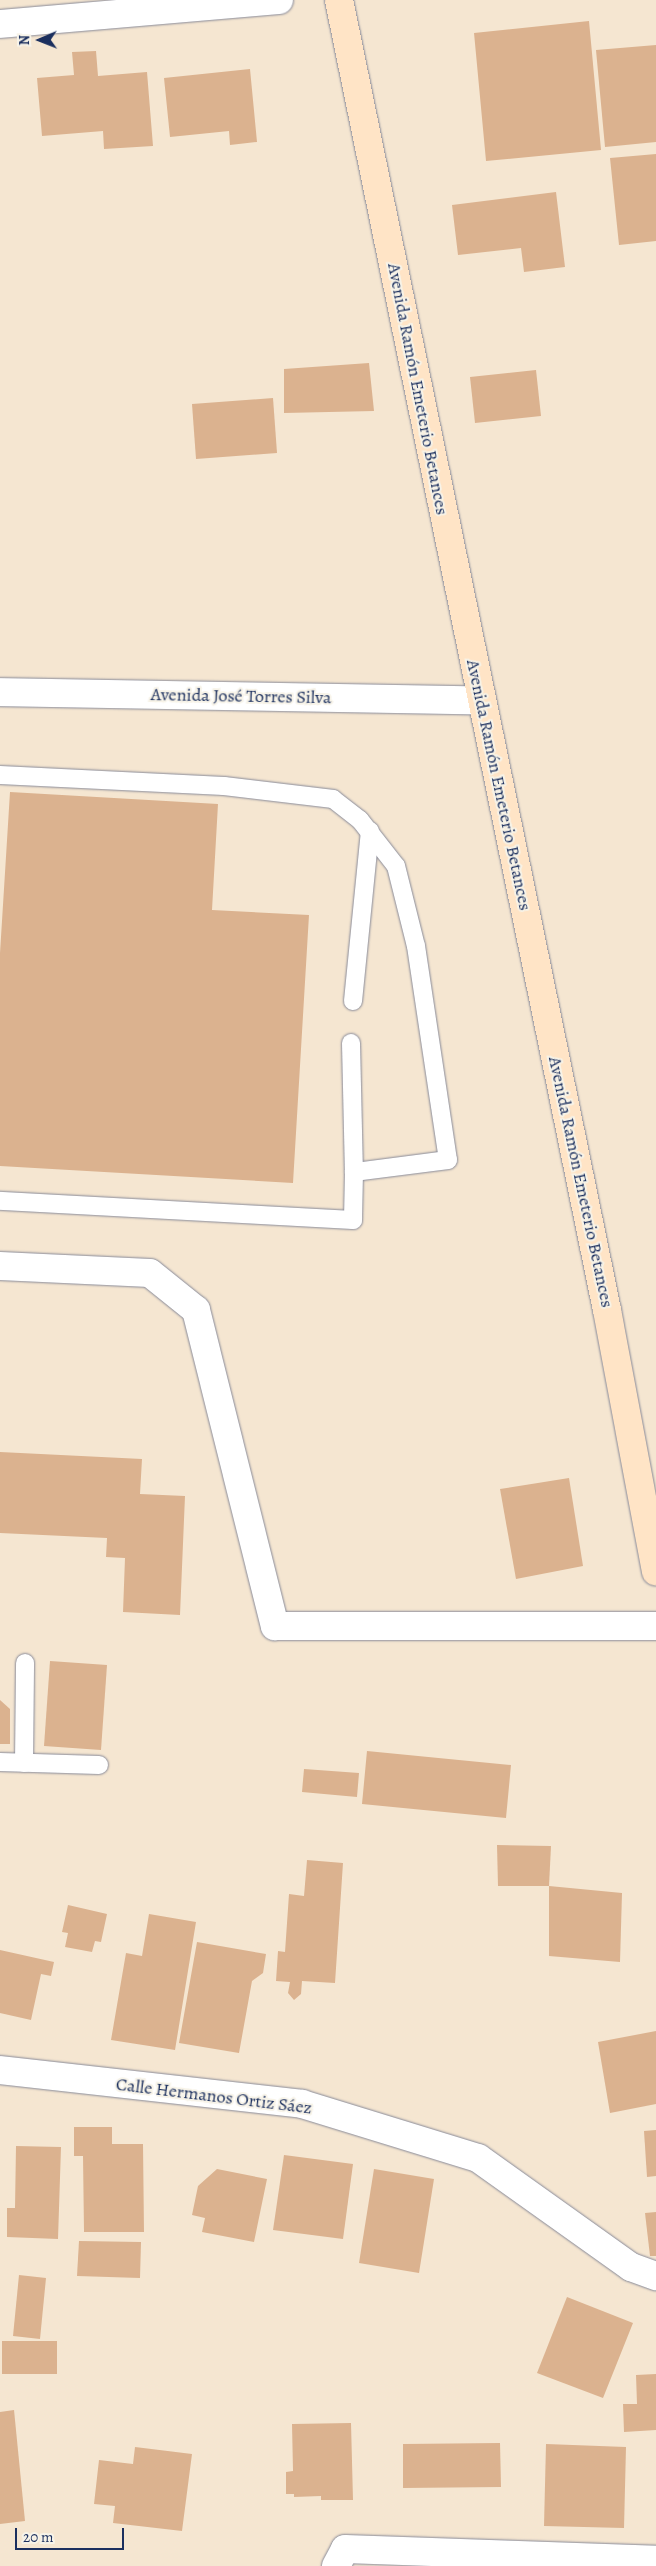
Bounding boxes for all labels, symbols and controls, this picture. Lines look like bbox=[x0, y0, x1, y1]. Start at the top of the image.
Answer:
north arrow bbox=[15, 15, 65, 65]
text: N bbox=[15, 35, 34, 46]
street label: Avenida Ramón Emeterio Betances bbox=[383, 261, 453, 517]
street label: Avenida Ramón Emeterio Betances bbox=[462, 658, 536, 912]
street label: Avenida José Torres Silva bbox=[151, 684, 331, 708]
street label: Avenida Ramón Emeterio Betances bbox=[544, 1055, 618, 1309]
street label: Calle Hermanos Ortiz Sáez bbox=[115, 2073, 313, 2119]
scale bar bbox=[18, 2518, 126, 2550]
text: 20 m bbox=[23, 2527, 54, 2547]

